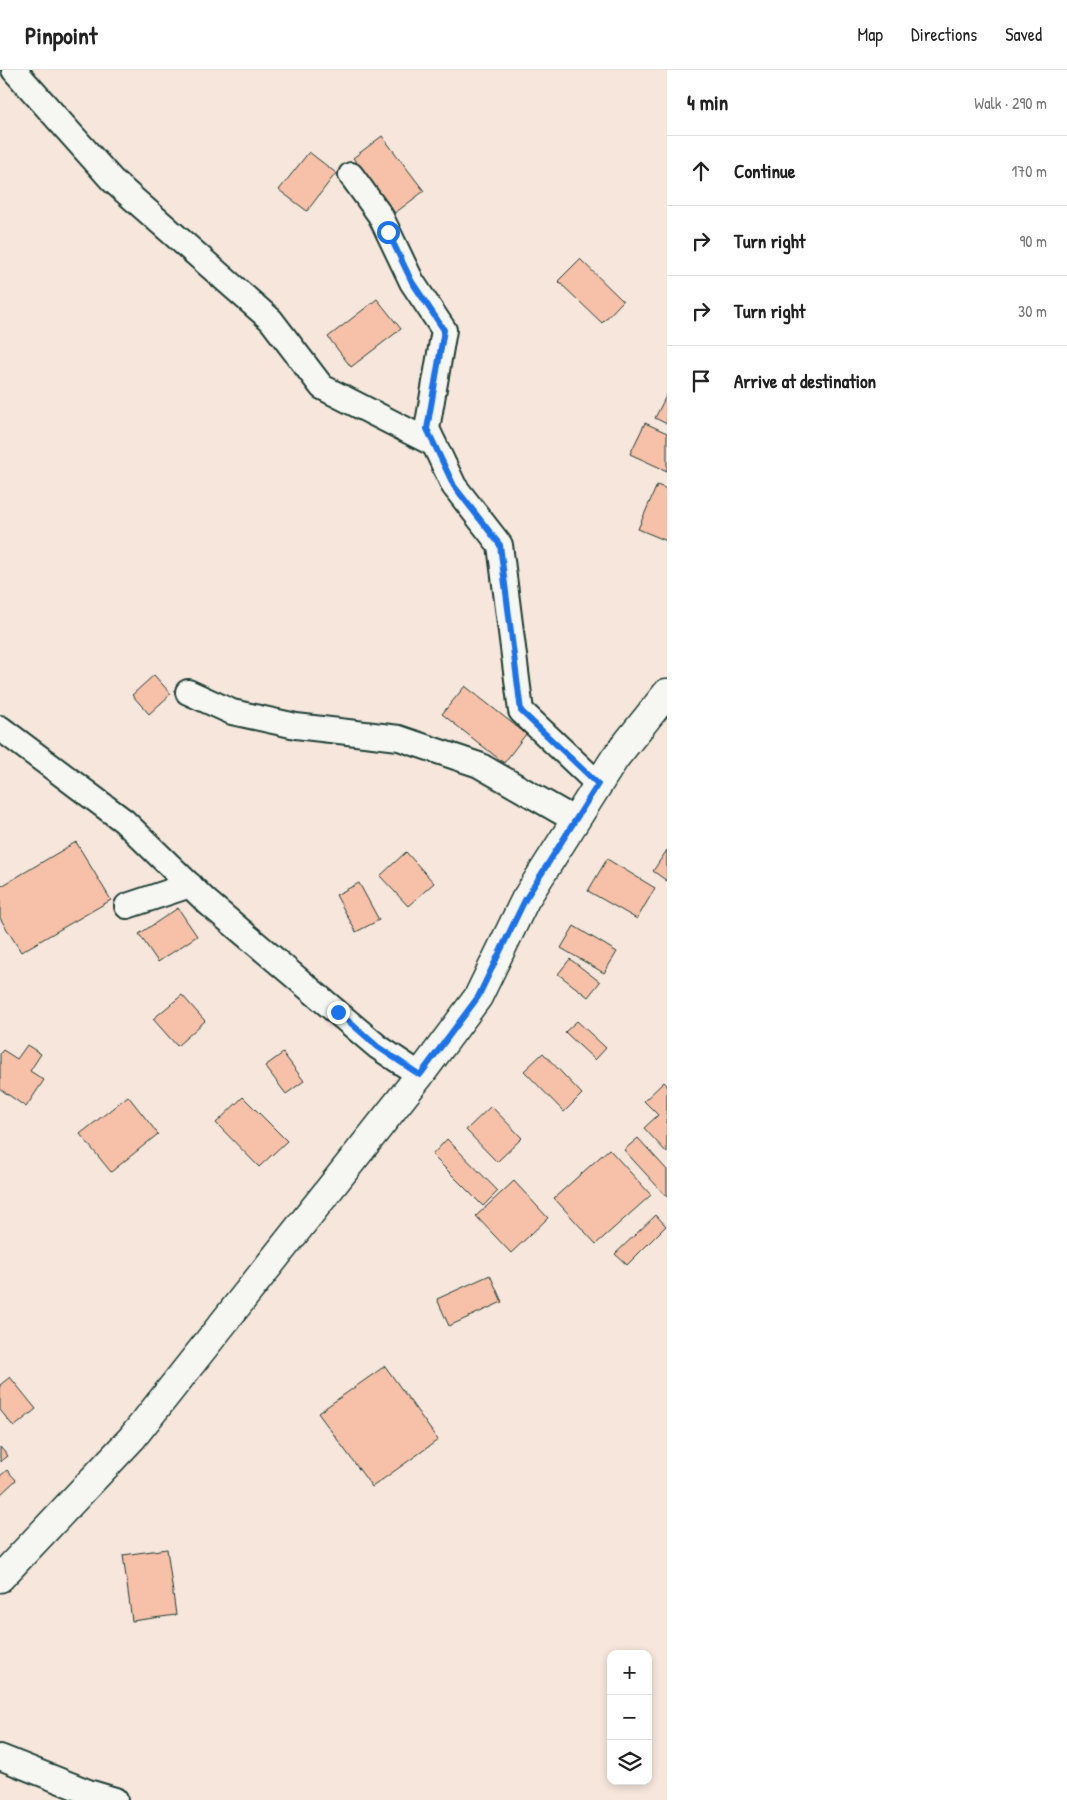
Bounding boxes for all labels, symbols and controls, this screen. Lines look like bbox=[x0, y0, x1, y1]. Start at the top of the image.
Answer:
text: Pinpoint bbox=[25, 19, 97, 51]
text: Map bbox=[858, 22, 883, 47]
text: Directions bbox=[911, 22, 977, 47]
text: Saved bbox=[1005, 22, 1042, 47]
text: 4 min bbox=[687, 88, 728, 117]
text: Walk · 290 m bbox=[974, 92, 1047, 114]
icon: ahead bbox=[687, 157, 715, 185]
text: Continue bbox=[734, 158, 795, 184]
text: 170 m bbox=[1012, 160, 1047, 182]
route start bbox=[377, 221, 400, 244]
icon: right bbox=[687, 227, 715, 255]
text: Turn right bbox=[734, 228, 805, 254]
text: 90 m bbox=[1019, 230, 1047, 252]
icon: right bbox=[687, 297, 715, 325]
text: Turn right bbox=[734, 298, 805, 324]
text: 30 m bbox=[1018, 300, 1047, 322]
icon: arrive bbox=[687, 367, 715, 395]
text: Arrive at destination bbox=[734, 368, 876, 394]
route end bbox=[327, 1001, 350, 1024]
map controls bbox=[607, 1650, 652, 1785]
button: + bbox=[607, 1650, 652, 1695]
button: − bbox=[607, 1695, 652, 1740]
button: layers bbox=[607, 1740, 652, 1785]

